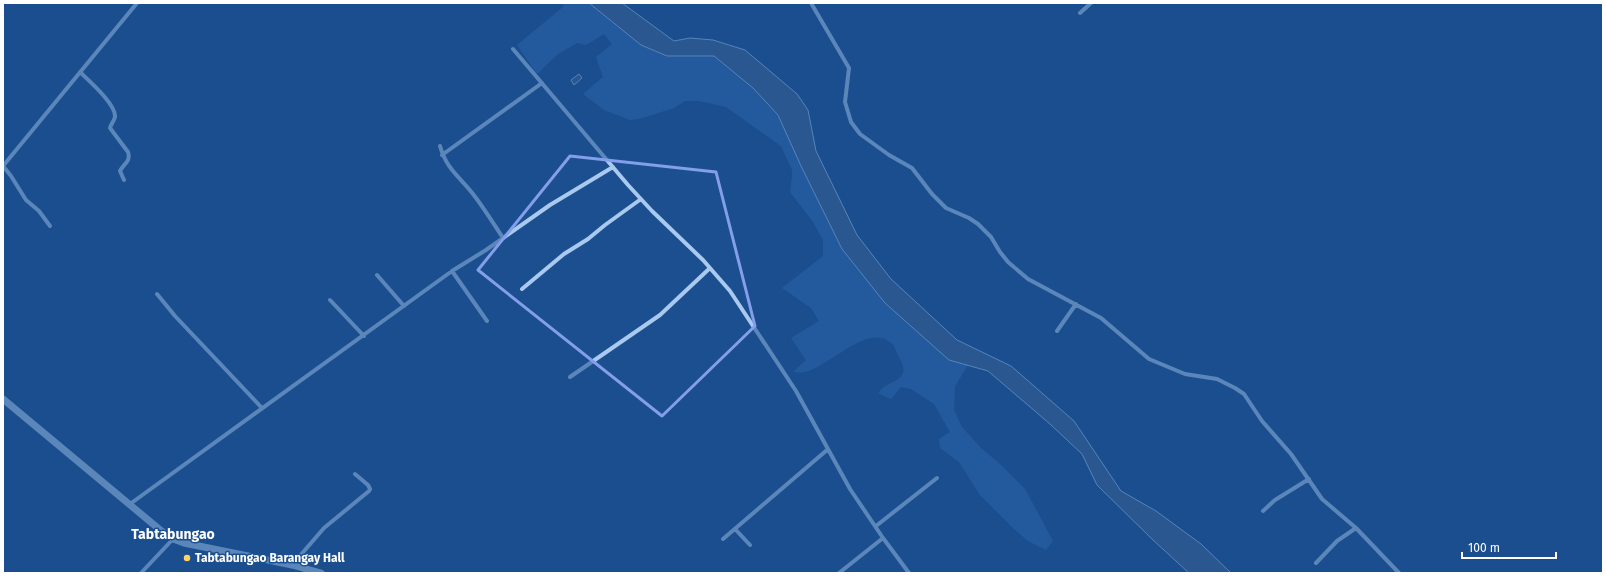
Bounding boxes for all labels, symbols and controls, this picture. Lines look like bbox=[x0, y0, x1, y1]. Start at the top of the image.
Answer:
district label: Tabtabungao bbox=[131, 526, 215, 543]
scale bar bbox=[1462, 534, 1556, 560]
text: 100 m bbox=[1468, 541, 1500, 555]
place label: Tabtabungao Barangay Hall bbox=[195, 551, 345, 565]
marker: Tabtabungao Barangay Hall bbox=[182, 553, 192, 563]

